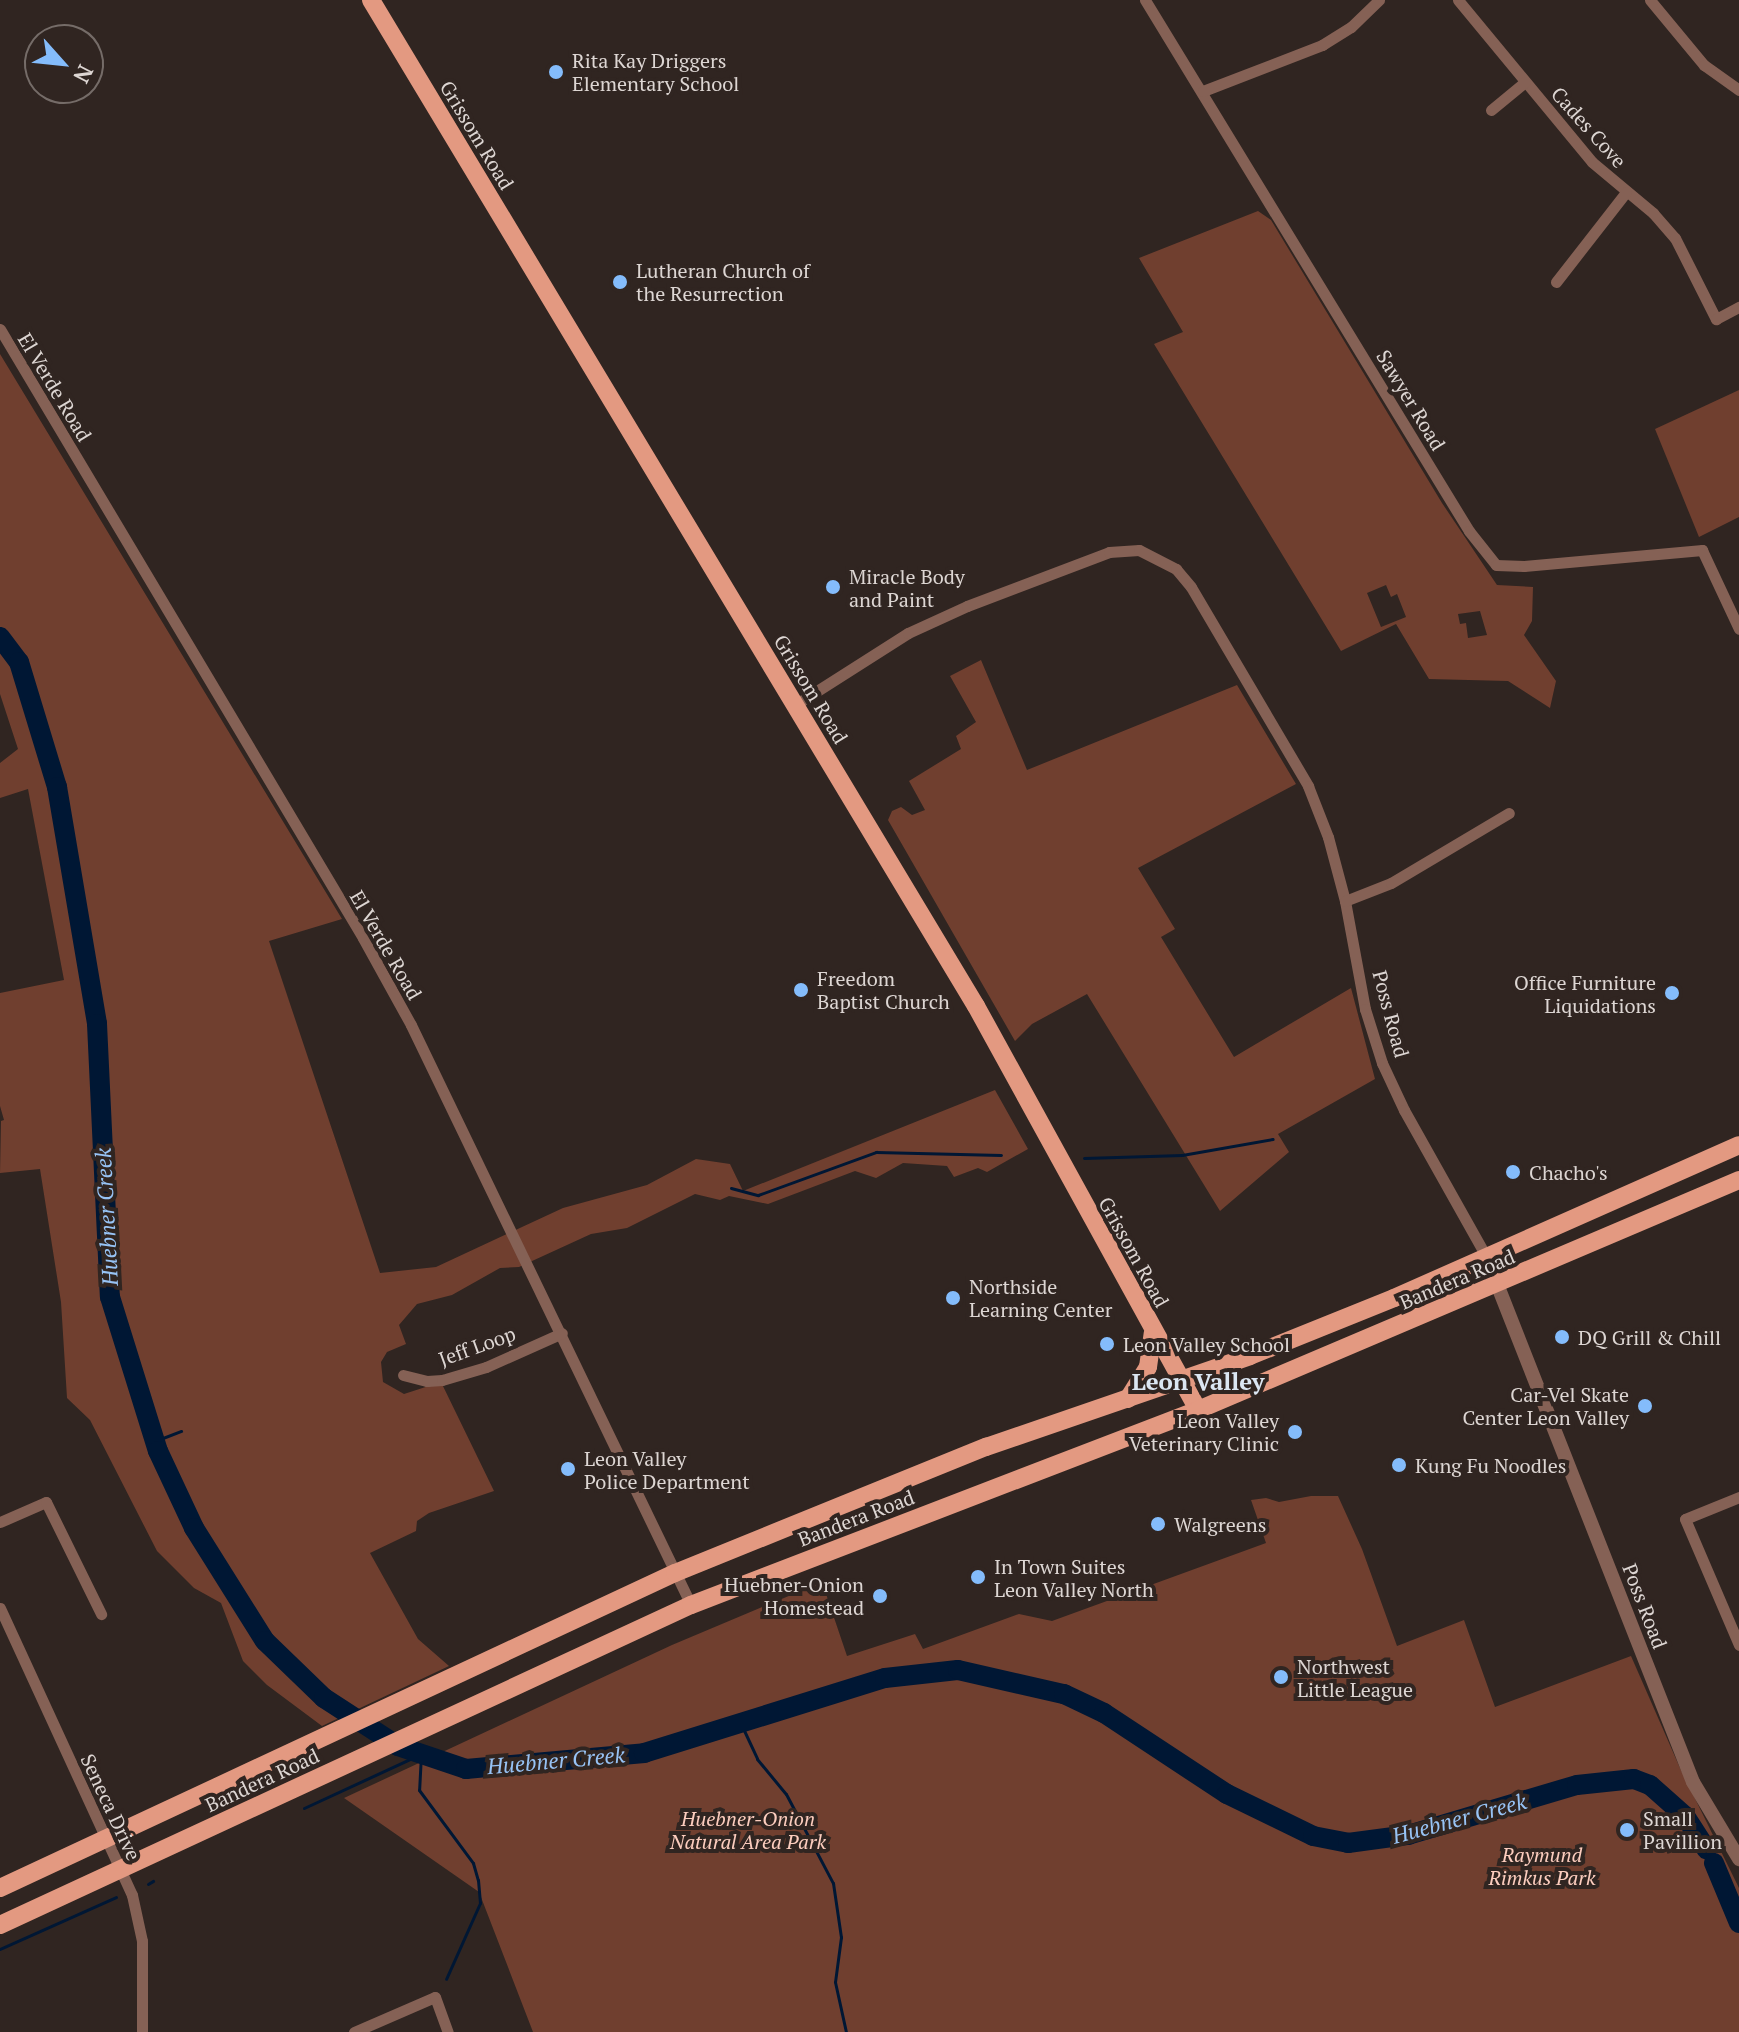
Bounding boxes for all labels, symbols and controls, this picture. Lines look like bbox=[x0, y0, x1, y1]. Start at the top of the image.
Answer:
north arrow bbox=[24, 24, 104, 104]
place label: Rita Kay Driggers Elementary School bbox=[572, 48, 739, 95]
text: N bbox=[67, 60, 101, 88]
marker: Rita Kay Driggers Elementary School bbox=[547, 63, 565, 81]
street label: Grissom Road bbox=[435, 76, 519, 194]
street label: Cades Cove bbox=[1546, 82, 1632, 172]
place label: Lutheran Church of the Resurrection bbox=[636, 258, 810, 305]
marker: Lutheran Church of the Resurrection bbox=[611, 273, 629, 291]
street label: El Verde Road bbox=[13, 328, 97, 446]
street label: Sawyer Road bbox=[1372, 345, 1450, 455]
place label: Miracle Body and Paint bbox=[849, 564, 965, 611]
marker: Miracle Body and Paint bbox=[824, 578, 842, 596]
street label: Grissom Road bbox=[769, 630, 853, 748]
street label: El Verde Road bbox=[345, 886, 427, 1004]
place label: Freedom Baptist Church bbox=[817, 966, 950, 1013]
street label: Poss Road bbox=[1368, 968, 1414, 1060]
place label: Office Furniture Liquidations bbox=[1514, 970, 1656, 1017]
marker: Freedom Baptist Church bbox=[792, 981, 810, 999]
marker: Office Furniture Liquidations bbox=[1663, 984, 1681, 1002]
water label: Huebner Creek bbox=[89, 1147, 123, 1287]
place label: Chacho's bbox=[1529, 1160, 1608, 1184]
marker: Chacho's bbox=[1504, 1163, 1522, 1181]
street label: Grissom Road bbox=[1094, 1193, 1174, 1311]
street label: Bandera Road bbox=[1396, 1244, 1518, 1314]
place label: Northside Learning Center bbox=[969, 1274, 1112, 1321]
marker: Northside Learning Center bbox=[944, 1289, 962, 1307]
street label: Jeff Loop bbox=[435, 1321, 519, 1371]
place label: DQ Grill & Chill bbox=[1578, 1325, 1721, 1349]
marker: DQ Grill & Chill bbox=[1553, 1328, 1571, 1346]
place label: Leon Valley School bbox=[1123, 1332, 1291, 1356]
marker: Leon Valley School bbox=[1098, 1335, 1116, 1353]
district label: Leon Valley bbox=[1131, 1368, 1265, 1396]
place label: Car-Vel Skate Center Leon Valley bbox=[1462, 1382, 1629, 1429]
marker: Car-Vel Skate Center Leon Valley bbox=[1636, 1397, 1654, 1415]
place label: Leon Valley Veterinary Clinic bbox=[1129, 1408, 1279, 1455]
marker: Leon Valley Veterinary Clinic bbox=[1286, 1423, 1304, 1441]
place label: Leon Valley Police Department bbox=[584, 1446, 750, 1493]
place label: Kung Fu Noodles bbox=[1415, 1453, 1566, 1477]
marker: Kung Fu Noodles bbox=[1390, 1456, 1408, 1474]
marker: Leon Valley Police Department bbox=[559, 1460, 577, 1478]
street label: Bandera Road bbox=[794, 1485, 918, 1551]
place label: Walgreens bbox=[1174, 1512, 1266, 1536]
marker: Walgreens bbox=[1149, 1515, 1167, 1533]
place label: In Town Suites Leon Valley North bbox=[994, 1554, 1154, 1601]
street label: Poss Road bbox=[1618, 1560, 1672, 1652]
marker: In Town Suites Leon Valley North bbox=[969, 1568, 987, 1586]
place label: Huebner-Onion Homestead bbox=[724, 1572, 864, 1619]
marker: Huebner-Onion Homestead bbox=[871, 1587, 889, 1605]
place label: Northwest Little League bbox=[1297, 1654, 1413, 1701]
marker: Northwest Little League bbox=[1272, 1668, 1290, 1686]
water label: Huebner Creek bbox=[486, 1741, 626, 1779]
street label: Bandera Road bbox=[201, 1743, 323, 1817]
street label: Seneca Drive bbox=[76, 1750, 146, 1864]
water label: Huebner Creek bbox=[1389, 1787, 1529, 1849]
place label: Small Pavillion bbox=[1643, 1806, 1722, 1853]
park label: Huebner-Onion Natural Area Park bbox=[670, 1807, 826, 1854]
marker: Small Pavillion bbox=[1618, 1821, 1636, 1839]
park label: Raymund Rimkus Park bbox=[1488, 1843, 1596, 1890]

